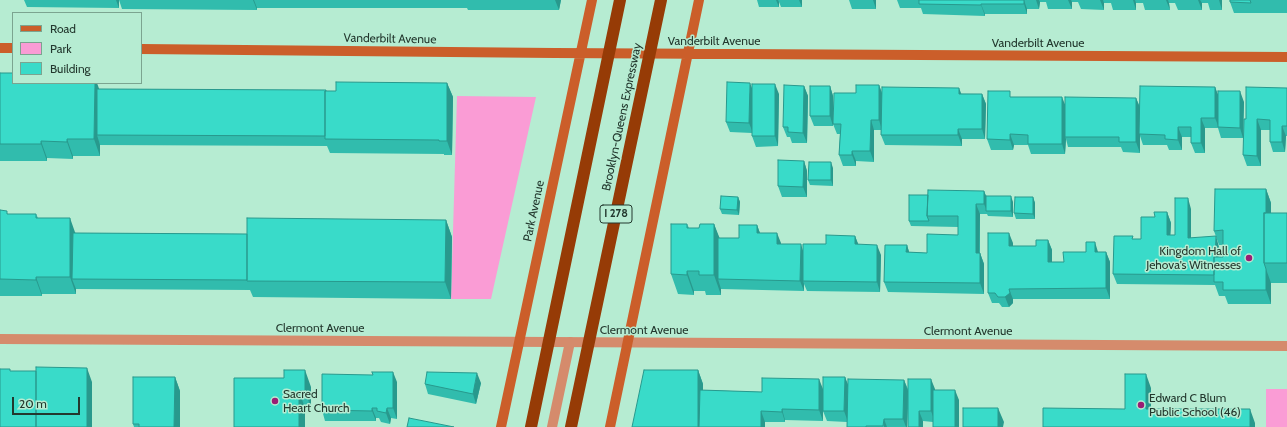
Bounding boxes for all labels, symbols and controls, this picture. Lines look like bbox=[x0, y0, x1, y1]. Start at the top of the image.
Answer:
legend bbox=[12, 12, 142, 84]
text: Road bbox=[50, 21, 76, 36]
street label: Vanderbilt Avenue bbox=[344, 31, 436, 47]
street label: Vanderbilt Avenue bbox=[668, 34, 760, 48]
street label: Vanderbilt Avenue bbox=[992, 36, 1084, 50]
text: Park bbox=[50, 41, 72, 56]
street label: Brooklyn-Queens Expressway bbox=[599, 42, 645, 192]
text: Building bbox=[50, 61, 91, 76]
street label: Park Avenue bbox=[520, 179, 548, 243]
road number: I 278 bbox=[600, 205, 632, 223]
place label: Kingdom Hall of Jehova's Witnesses bbox=[1146, 244, 1241, 272]
marker: Kingdom Hall of Jehova's Witnesses bbox=[1244, 253, 1254, 263]
street label: Clermont Avenue bbox=[276, 321, 364, 335]
street label: Clermont Avenue bbox=[600, 323, 688, 337]
street label: Clermont Avenue bbox=[924, 324, 1012, 338]
place label: Sacred Heart Church bbox=[283, 387, 350, 415]
scale bar bbox=[14, 389, 82, 415]
place label: Edward C Blum Public School (46) bbox=[1149, 391, 1241, 419]
text: 20 m bbox=[19, 396, 47, 411]
marker: Sacred Heart Church bbox=[270, 396, 280, 406]
marker: Edward C Blum Public School (46) bbox=[1136, 400, 1146, 410]

